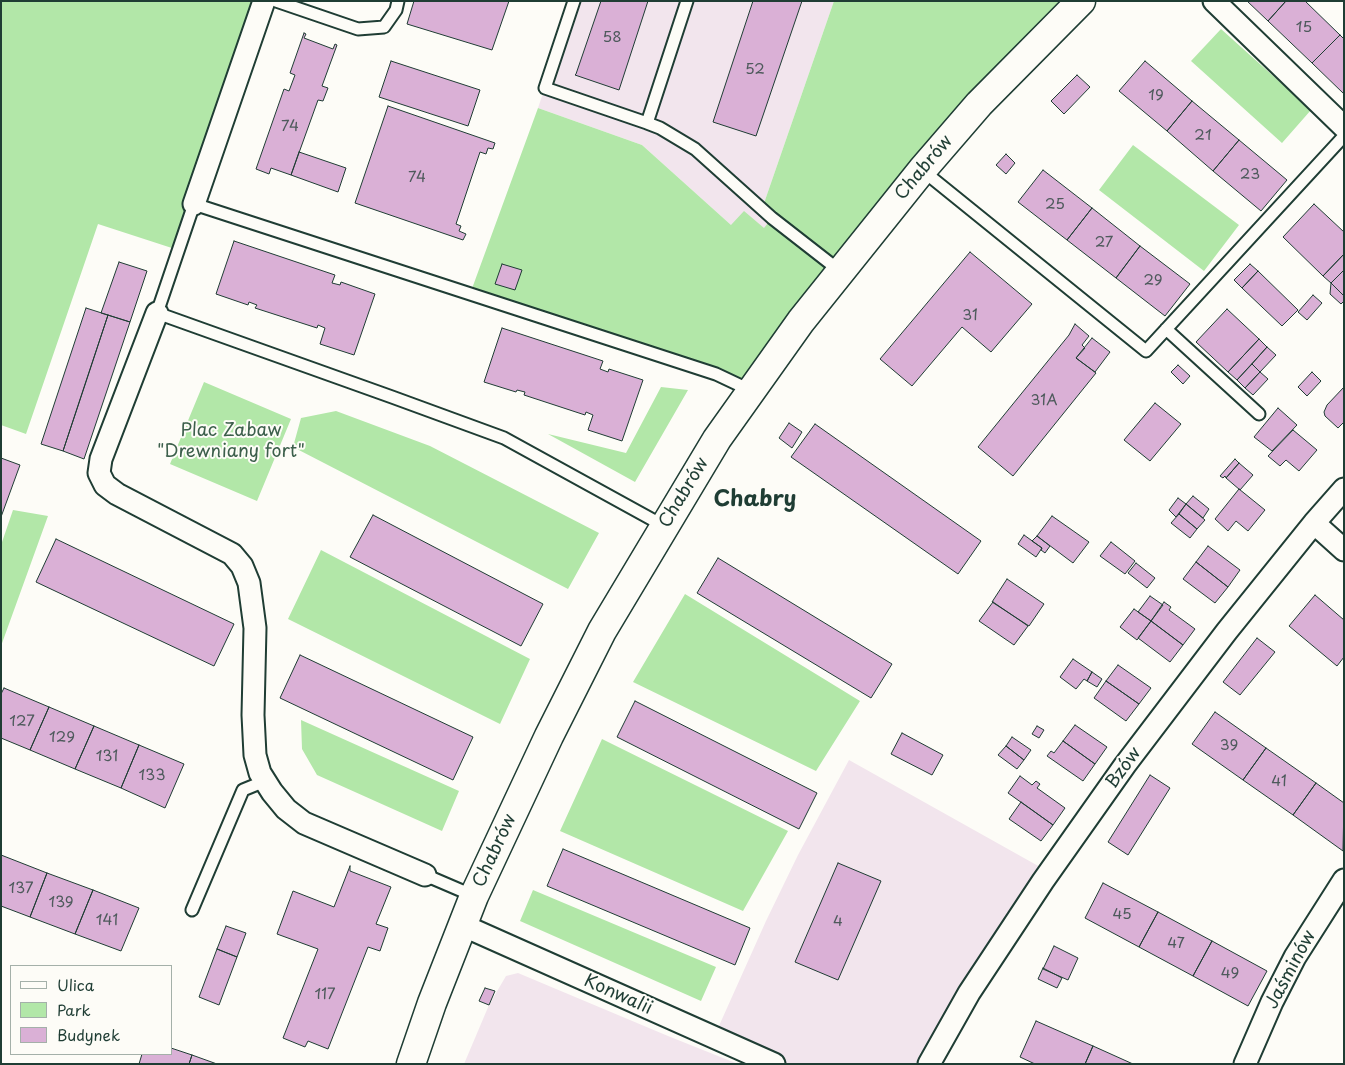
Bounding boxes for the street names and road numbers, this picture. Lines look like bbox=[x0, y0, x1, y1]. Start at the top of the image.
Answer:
street label: Chabrów bbox=[891, 131, 957, 205]
street label: Chabrów bbox=[655, 454, 713, 532]
street label: Bzów bbox=[1102, 743, 1146, 793]
street label: Chabrów bbox=[469, 811, 521, 891]
street label: Jaśminów bbox=[1261, 927, 1321, 1013]
street label: Konwalii bbox=[580, 970, 656, 1020]

